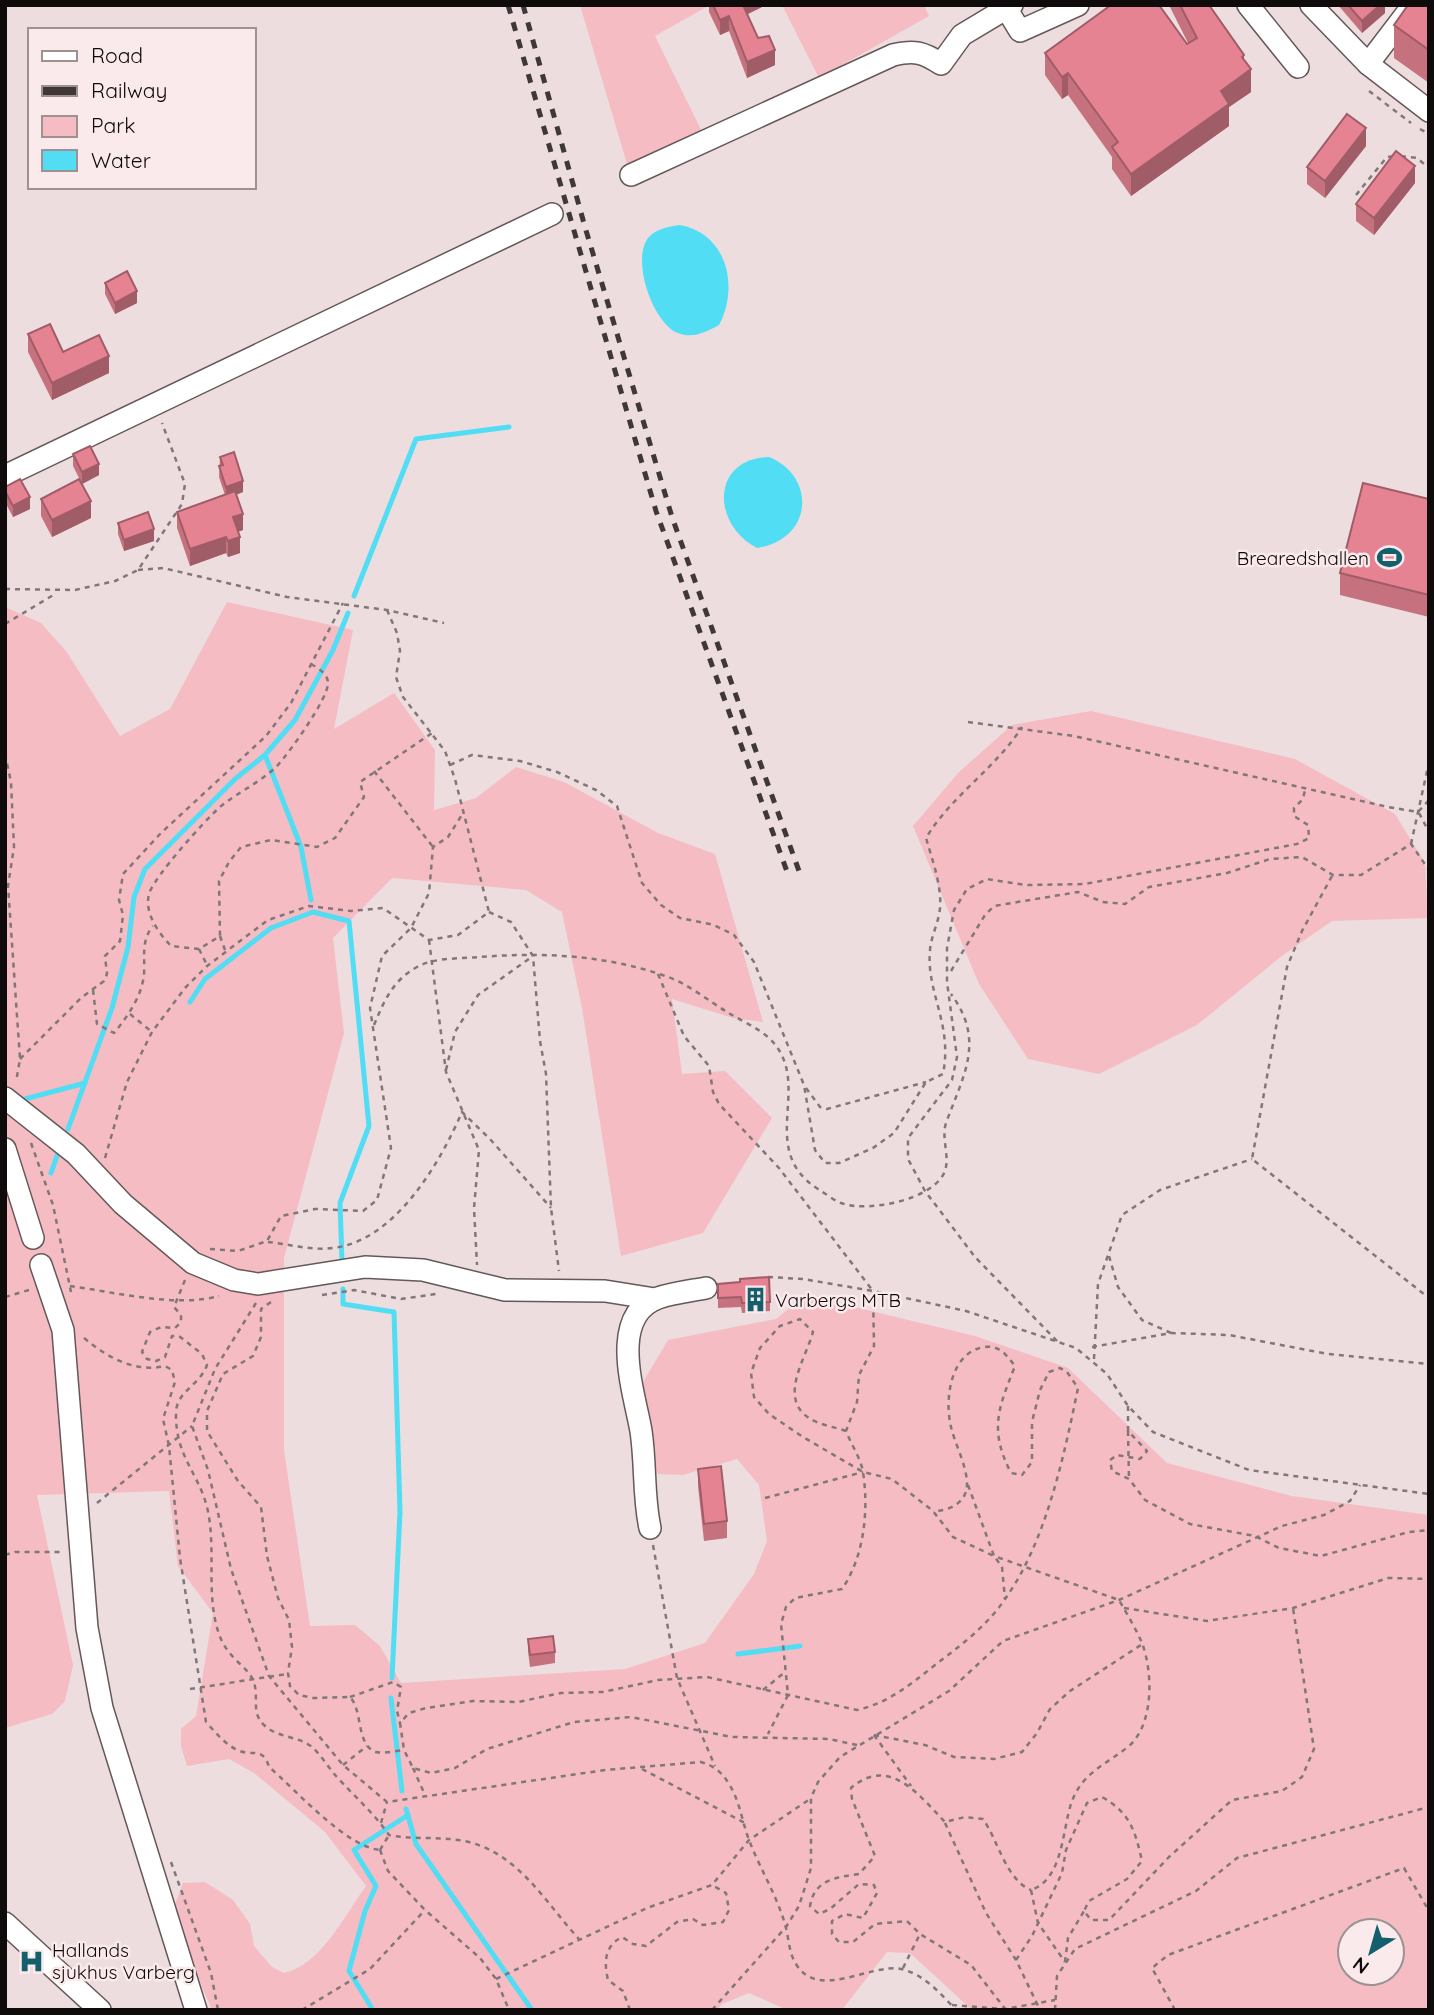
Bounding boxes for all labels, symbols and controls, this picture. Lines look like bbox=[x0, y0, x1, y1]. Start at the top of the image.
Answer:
legend bbox=[28, 28, 256, 189]
text: Road bbox=[91, 42, 143, 68]
text: Railway bbox=[91, 77, 167, 103]
text: Park bbox=[91, 112, 135, 138]
text: Water bbox=[91, 147, 151, 173]
sports icon: Brearedshallen bbox=[1375, 544, 1403, 572]
place label: Brearedshallen bbox=[1237, 546, 1369, 570]
building icon: Varbergs MTB bbox=[741, 1286, 769, 1314]
place label: Varbergs MTB bbox=[775, 1288, 901, 1312]
north arrow bbox=[1336, 1917, 1406, 1987]
place label: Hallands sjukhus Varberg bbox=[52, 1938, 195, 1984]
hospital icon: Hallands sjukhus Varberg bbox=[18, 1947, 46, 1975]
text: N bbox=[1348, 1952, 1374, 1979]

